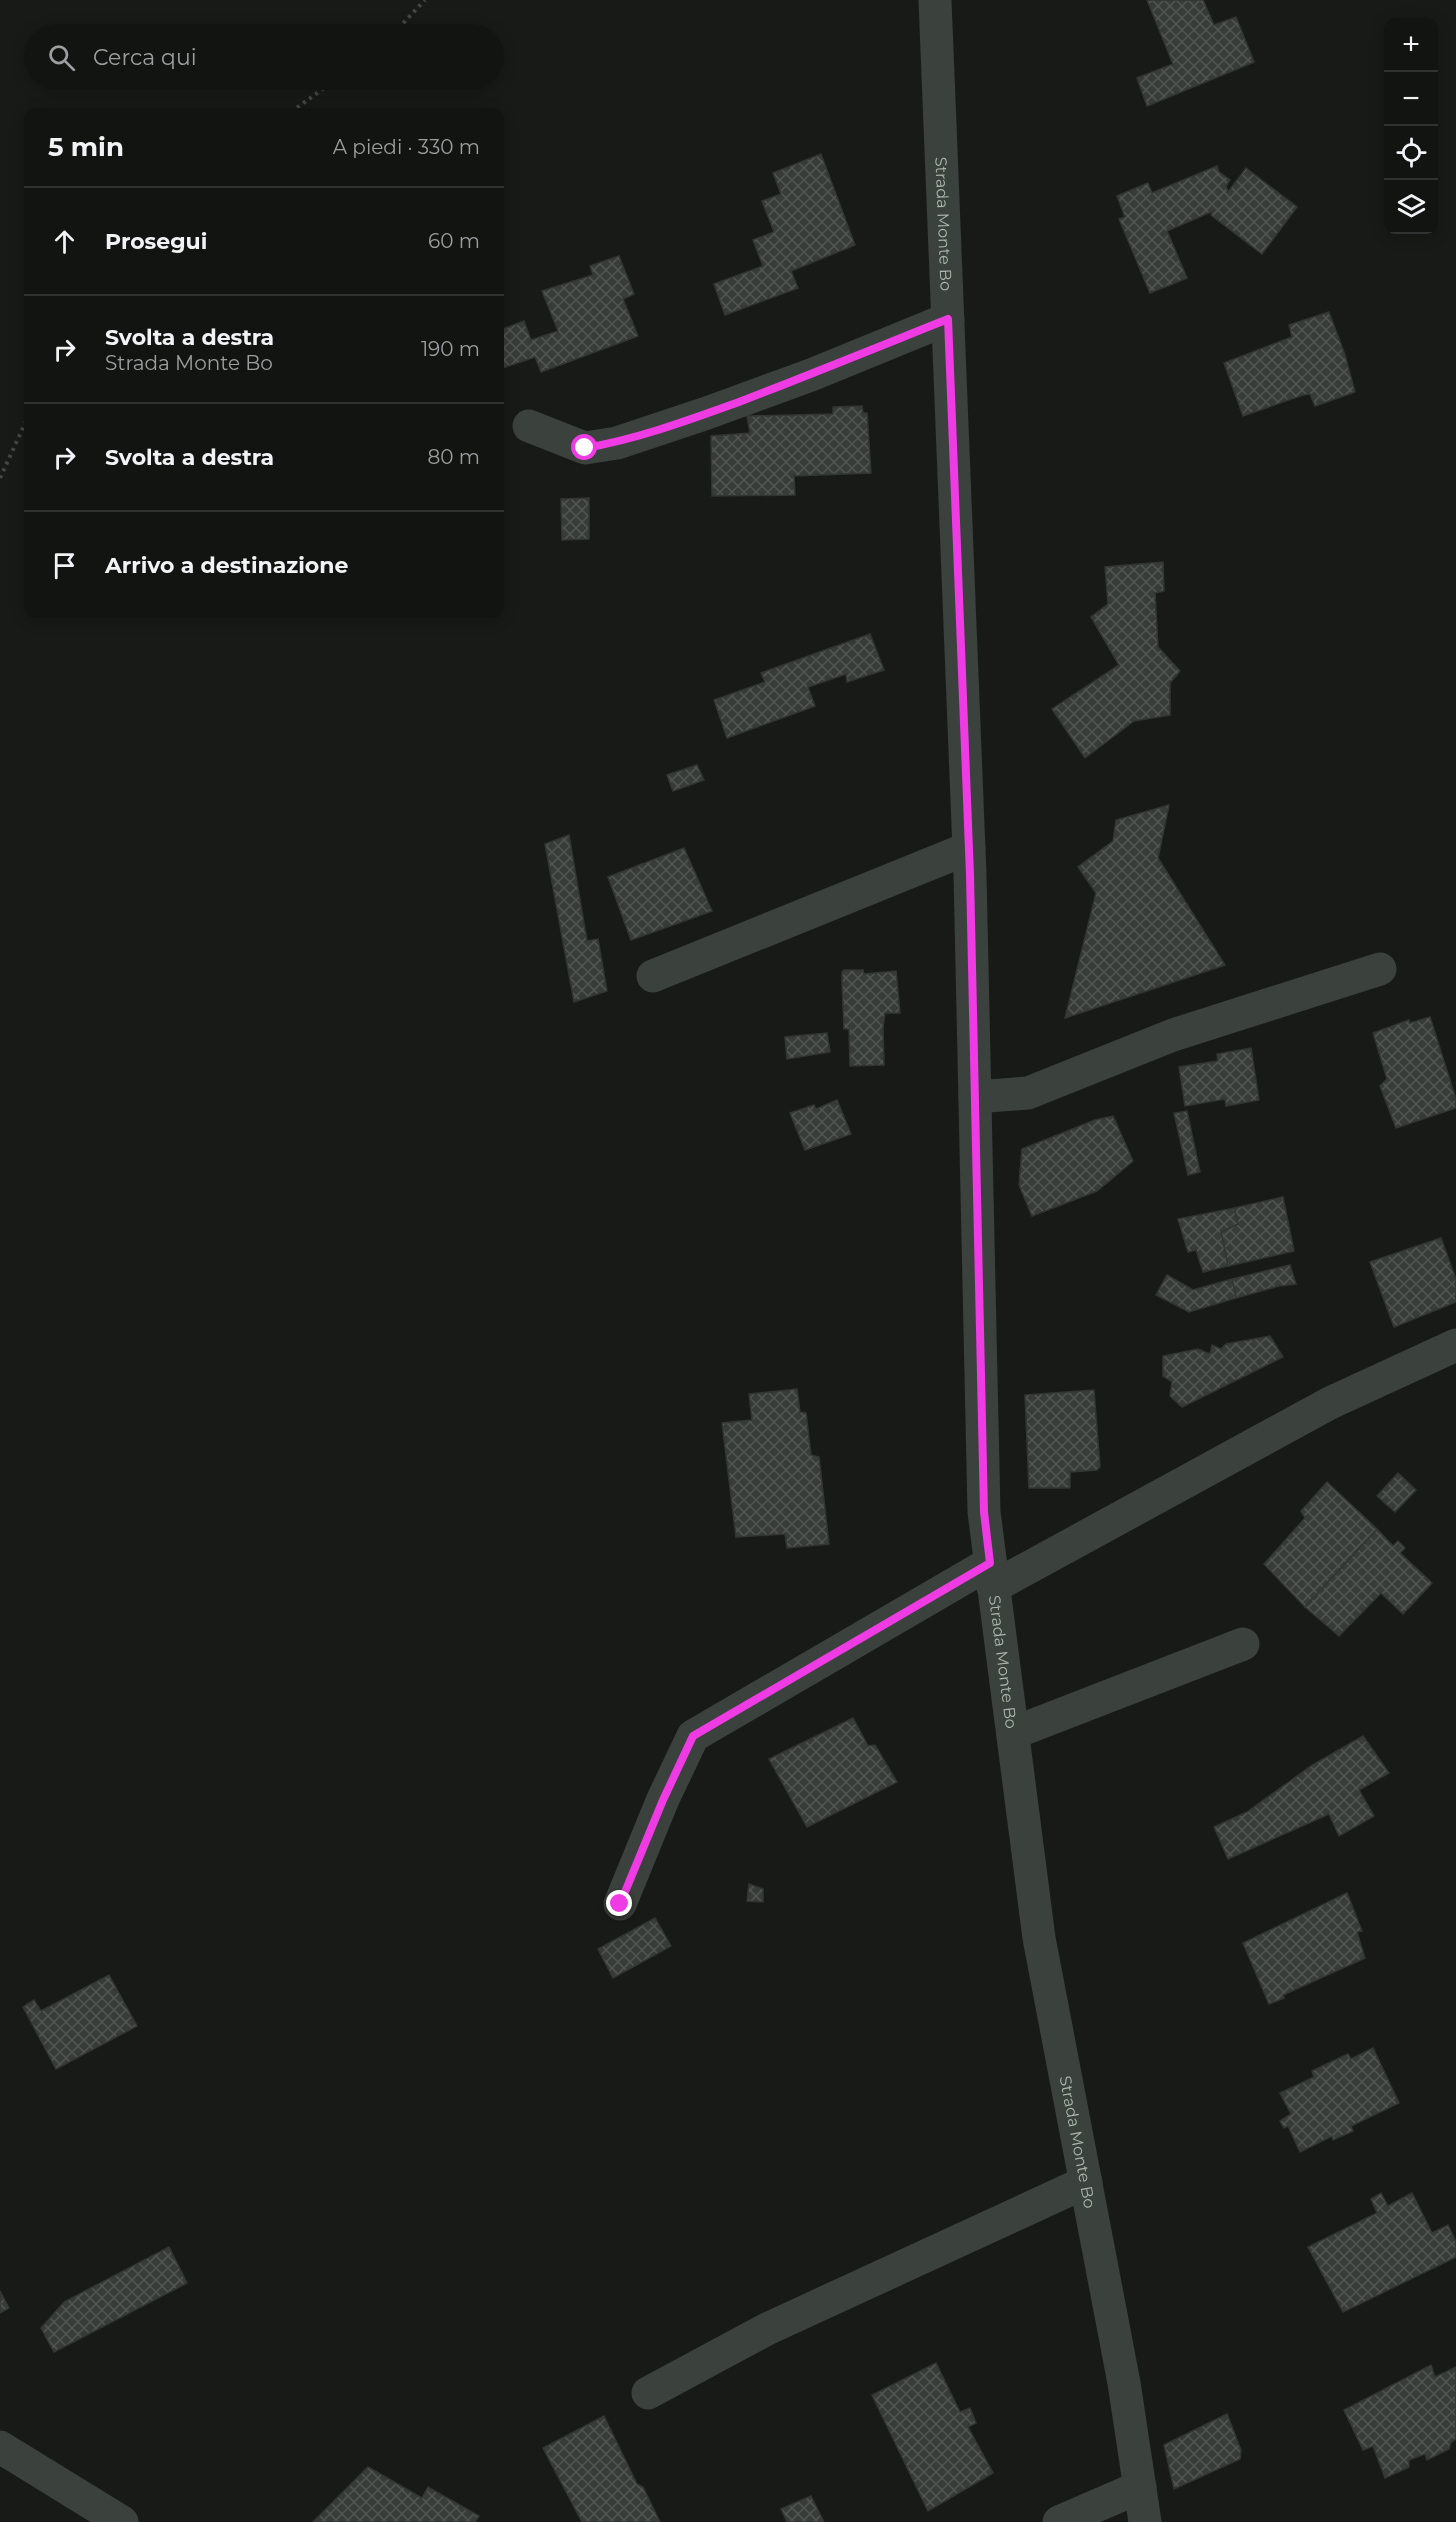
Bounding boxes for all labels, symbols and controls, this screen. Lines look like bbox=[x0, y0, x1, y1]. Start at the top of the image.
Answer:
map controls bbox=[1384, 18, 1438, 234]
button: + bbox=[1384, 18, 1438, 72]
search box bbox=[24, 24, 504, 90]
icon: search bbox=[45, 41, 78, 74]
text: Cerca qui bbox=[93, 44, 197, 71]
button: − bbox=[1384, 72, 1438, 126]
button: locate bbox=[1384, 126, 1438, 180]
text: 5 min bbox=[48, 131, 124, 163]
text: A piedi · 330 m bbox=[333, 135, 480, 159]
street label: Strada Monte Bo bbox=[931, 156, 956, 291]
button: layers bbox=[1384, 180, 1438, 234]
icon: ahead bbox=[48, 225, 81, 258]
text: Prosegui bbox=[105, 228, 207, 255]
text: 60 m bbox=[428, 229, 480, 253]
text: Svolta a destra bbox=[105, 324, 274, 351]
icon: right bbox=[48, 333, 81, 366]
text: 190 m bbox=[421, 337, 480, 361]
text: Strada Monte Bo bbox=[105, 351, 273, 375]
route start bbox=[571, 434, 597, 460]
icon: right bbox=[48, 441, 81, 474]
text: Svolta a destra bbox=[105, 444, 274, 471]
text: 80 m bbox=[428, 445, 480, 469]
icon: arrive bbox=[48, 549, 81, 582]
text: Arrivo a destinazione bbox=[105, 552, 348, 579]
street label: Strada Monte Bo bbox=[985, 1594, 1021, 1730]
route end bbox=[606, 1890, 632, 1916]
street label: Strada Monte Bo bbox=[1056, 2074, 1099, 2210]

